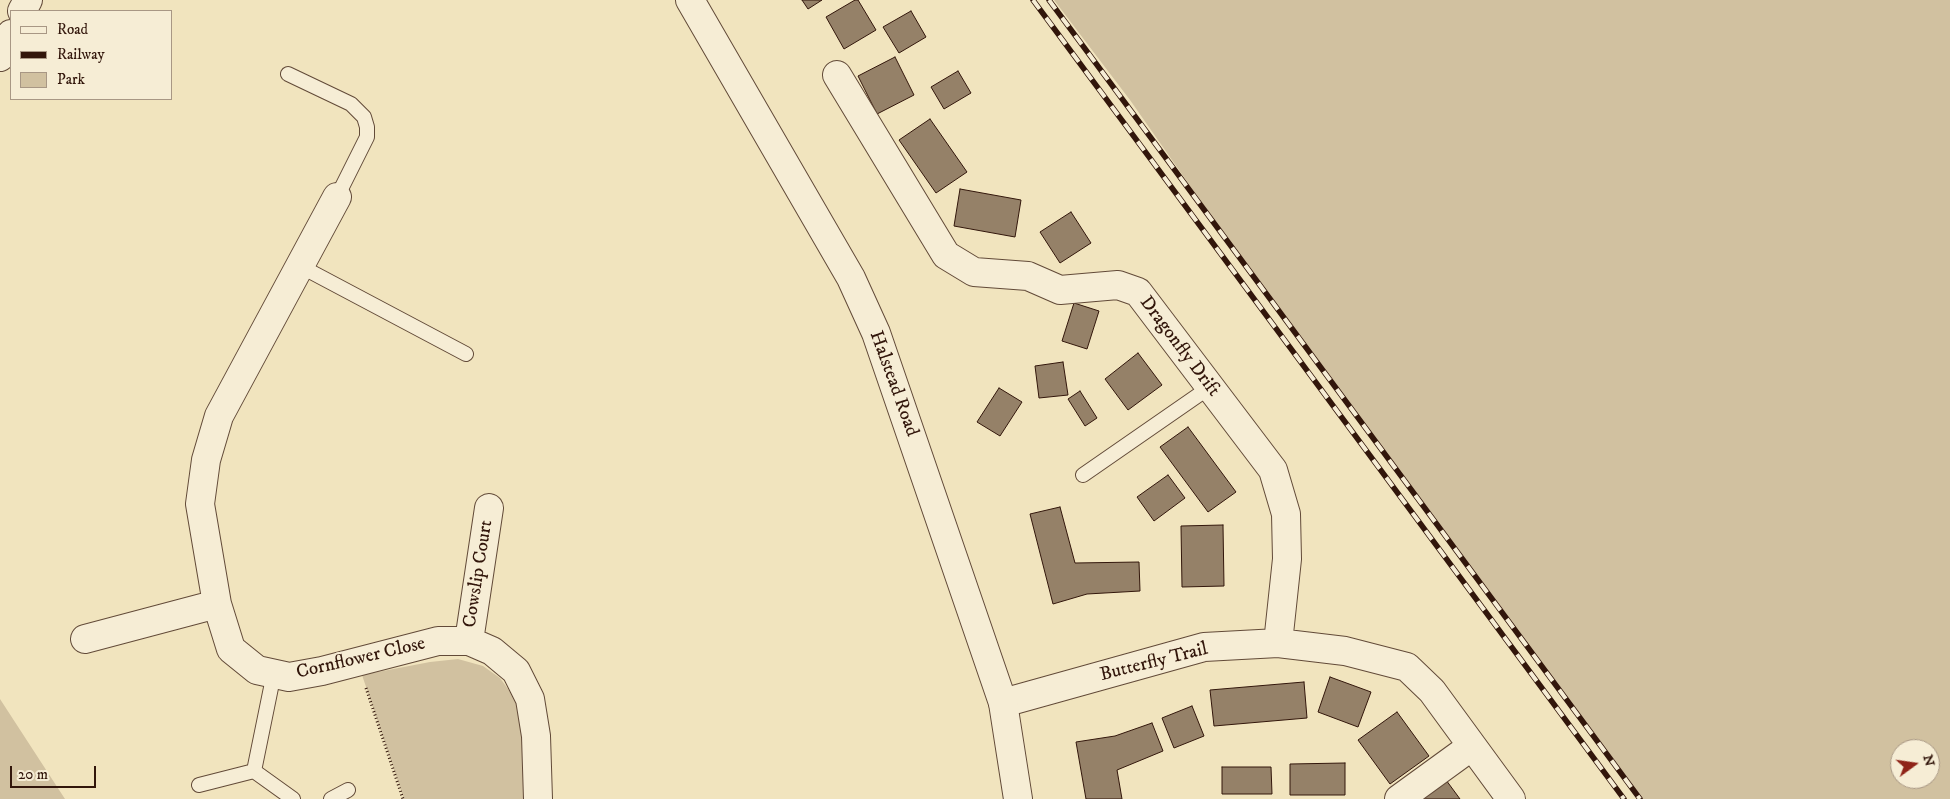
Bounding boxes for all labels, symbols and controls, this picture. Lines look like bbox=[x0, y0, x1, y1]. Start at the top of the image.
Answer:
legend bbox=[10, 10, 172, 100]
text: Road bbox=[57, 20, 88, 39]
text: Railway bbox=[57, 45, 105, 64]
text: Park bbox=[57, 70, 85, 89]
street label: Dragonfly Drift bbox=[1134, 292, 1224, 402]
street label: Halstead Road bbox=[863, 328, 923, 440]
street label: Cowslip Court bbox=[459, 519, 499, 629]
street label: Cornflower Close bbox=[294, 633, 428, 685]
street label: Butterfly Trail bbox=[1098, 639, 1210, 687]
north arrow bbox=[1890, 739, 1940, 789]
text: N bbox=[1918, 753, 1939, 768]
scale bar bbox=[12, 756, 99, 788]
text: 20 m bbox=[18, 765, 48, 784]

